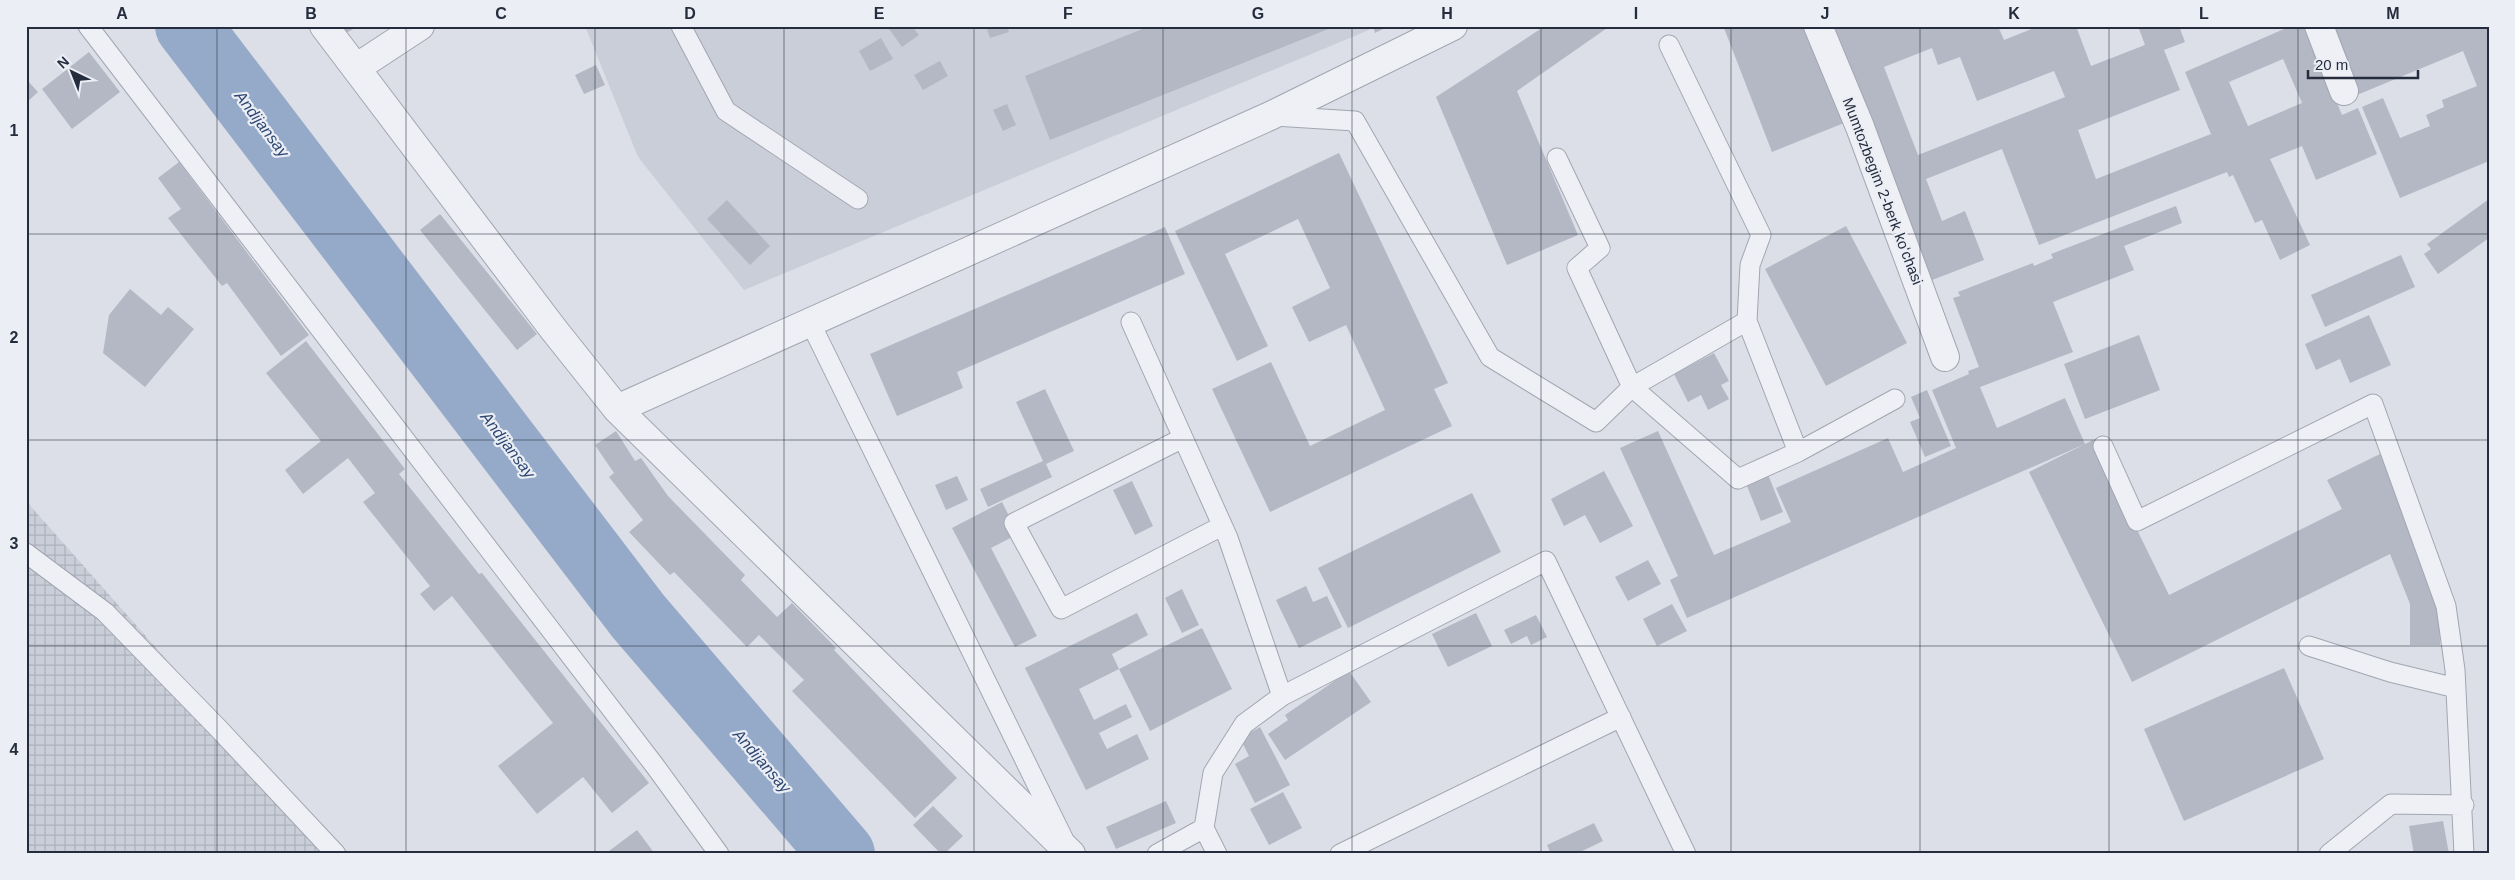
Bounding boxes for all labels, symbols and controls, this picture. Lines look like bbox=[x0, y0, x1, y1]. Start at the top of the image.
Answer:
text: A bbox=[116, 5, 128, 22]
text: B bbox=[305, 5, 317, 22]
text: C bbox=[495, 5, 507, 22]
text: D bbox=[684, 5, 696, 22]
text: E bbox=[874, 5, 885, 22]
text: F bbox=[1063, 5, 1073, 22]
text: G bbox=[1252, 5, 1264, 22]
text: H bbox=[1441, 5, 1453, 22]
text: I bbox=[1634, 5, 1638, 22]
text: J bbox=[1821, 5, 1829, 22]
text: K bbox=[2008, 5, 2020, 22]
text: L bbox=[2199, 5, 2209, 22]
text: M bbox=[2386, 5, 2400, 22]
north arrow bbox=[48, 48, 98, 98]
scale bar bbox=[2308, 48, 2418, 80]
text: N bbox=[54, 53, 72, 72]
text: 20 m bbox=[2315, 56, 2348, 73]
water label: Andijansay bbox=[231, 87, 293, 161]
street label: Mumtozbegim 2-berk koʻchasi bbox=[1839, 95, 1927, 287]
text: 1 bbox=[10, 122, 19, 139]
text: 2 bbox=[10, 329, 19, 346]
water label: Andijansay bbox=[477, 408, 539, 482]
text: 3 bbox=[10, 535, 19, 552]
water label: Andijansay bbox=[729, 725, 795, 797]
text: 4 bbox=[10, 741, 19, 758]

